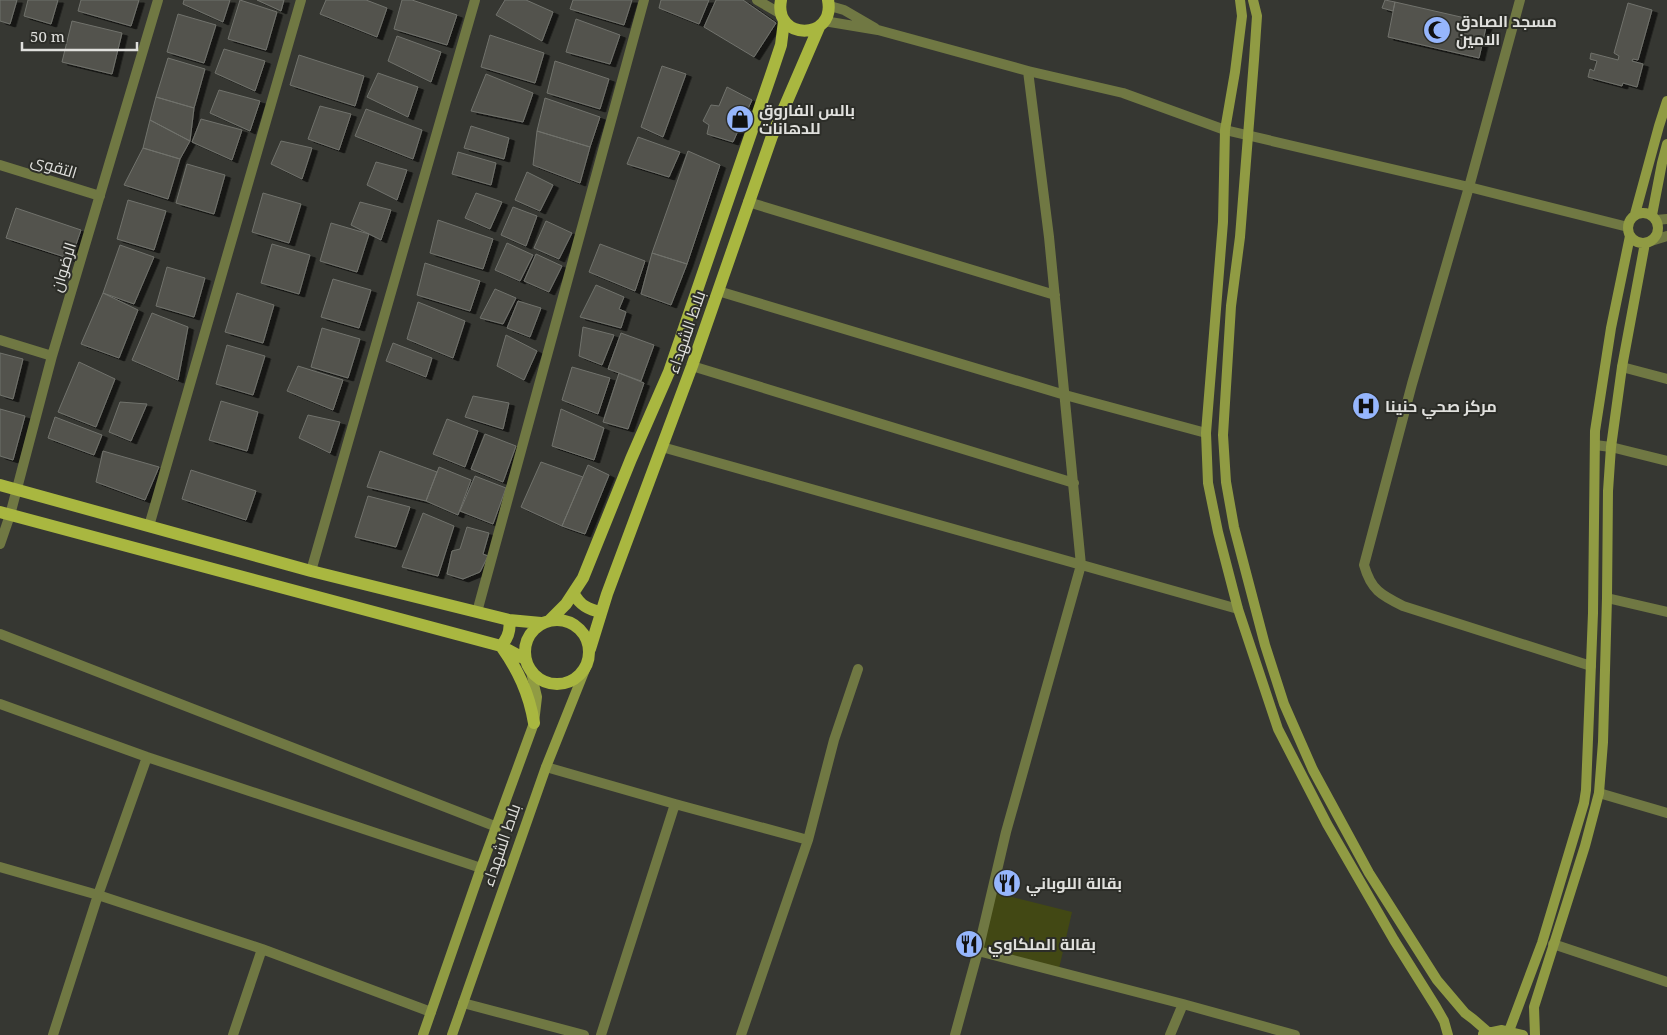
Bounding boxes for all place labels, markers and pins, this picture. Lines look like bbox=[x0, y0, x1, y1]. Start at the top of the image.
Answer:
place label: مسجد الصادق الامين bbox=[1456, 10, 1557, 50]
mosque icon: مسجد الصادق الامين bbox=[1422, 15, 1452, 45]
place label: بالس الفاروق للدهانات bbox=[759, 99, 855, 139]
shop icon: بالس الفاروق للدهانات bbox=[725, 104, 755, 134]
hospital icon: مركز صحي حنينا bbox=[1351, 391, 1381, 421]
place label: مركز صحي حنينا bbox=[1385, 395, 1497, 419]
restaurant icon: بقالة اللوباني bbox=[992, 868, 1022, 898]
place label: بقالة اللوباني bbox=[1026, 872, 1122, 896]
restaurant icon: بقالة الملكاوي bbox=[954, 929, 984, 959]
place label: بقالة الملكاوي bbox=[988, 933, 1096, 957]

